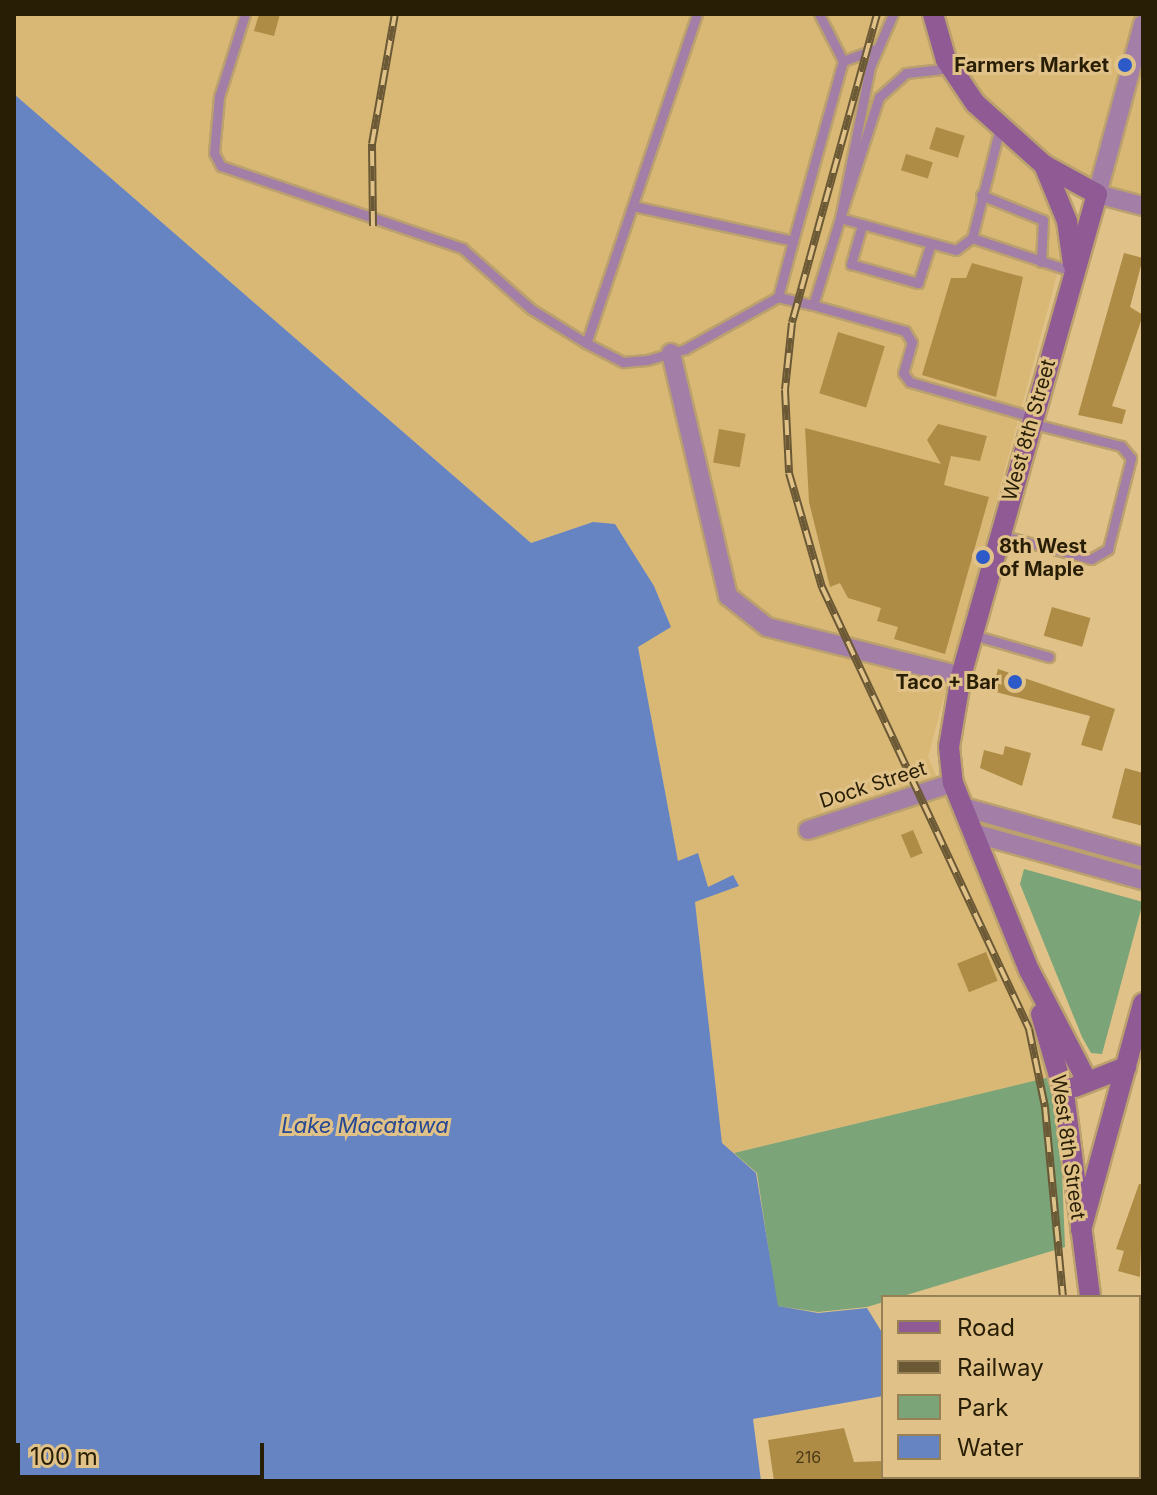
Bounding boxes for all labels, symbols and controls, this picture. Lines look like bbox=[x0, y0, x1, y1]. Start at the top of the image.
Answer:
place label: Farmers Market bbox=[954, 53, 1109, 77]
marker: Farmers Market bbox=[1116, 56, 1134, 74]
street label: West 8th Street bbox=[997, 357, 1061, 503]
place label: 8th West of Maple bbox=[999, 534, 1087, 581]
marker: 8th West of Maple bbox=[974, 548, 992, 566]
place label: Taco + Bar bbox=[895, 670, 999, 694]
marker: Taco + Bar bbox=[1006, 673, 1024, 691]
street label: Dock Street bbox=[817, 756, 929, 814]
street label: West 8th Street bbox=[1046, 1073, 1090, 1221]
water label: Lake Macatawa bbox=[281, 1113, 449, 1139]
legend bbox=[881, 1295, 1141, 1479]
text: Road bbox=[957, 1313, 1015, 1342]
text: Railway bbox=[957, 1353, 1044, 1382]
text: Park bbox=[957, 1393, 1008, 1422]
scale bar bbox=[20, 1427, 268, 1477]
text: Water bbox=[957, 1433, 1024, 1462]
text: 100 m bbox=[30, 1442, 98, 1471]
house number: 216 bbox=[795, 1447, 821, 1467]

